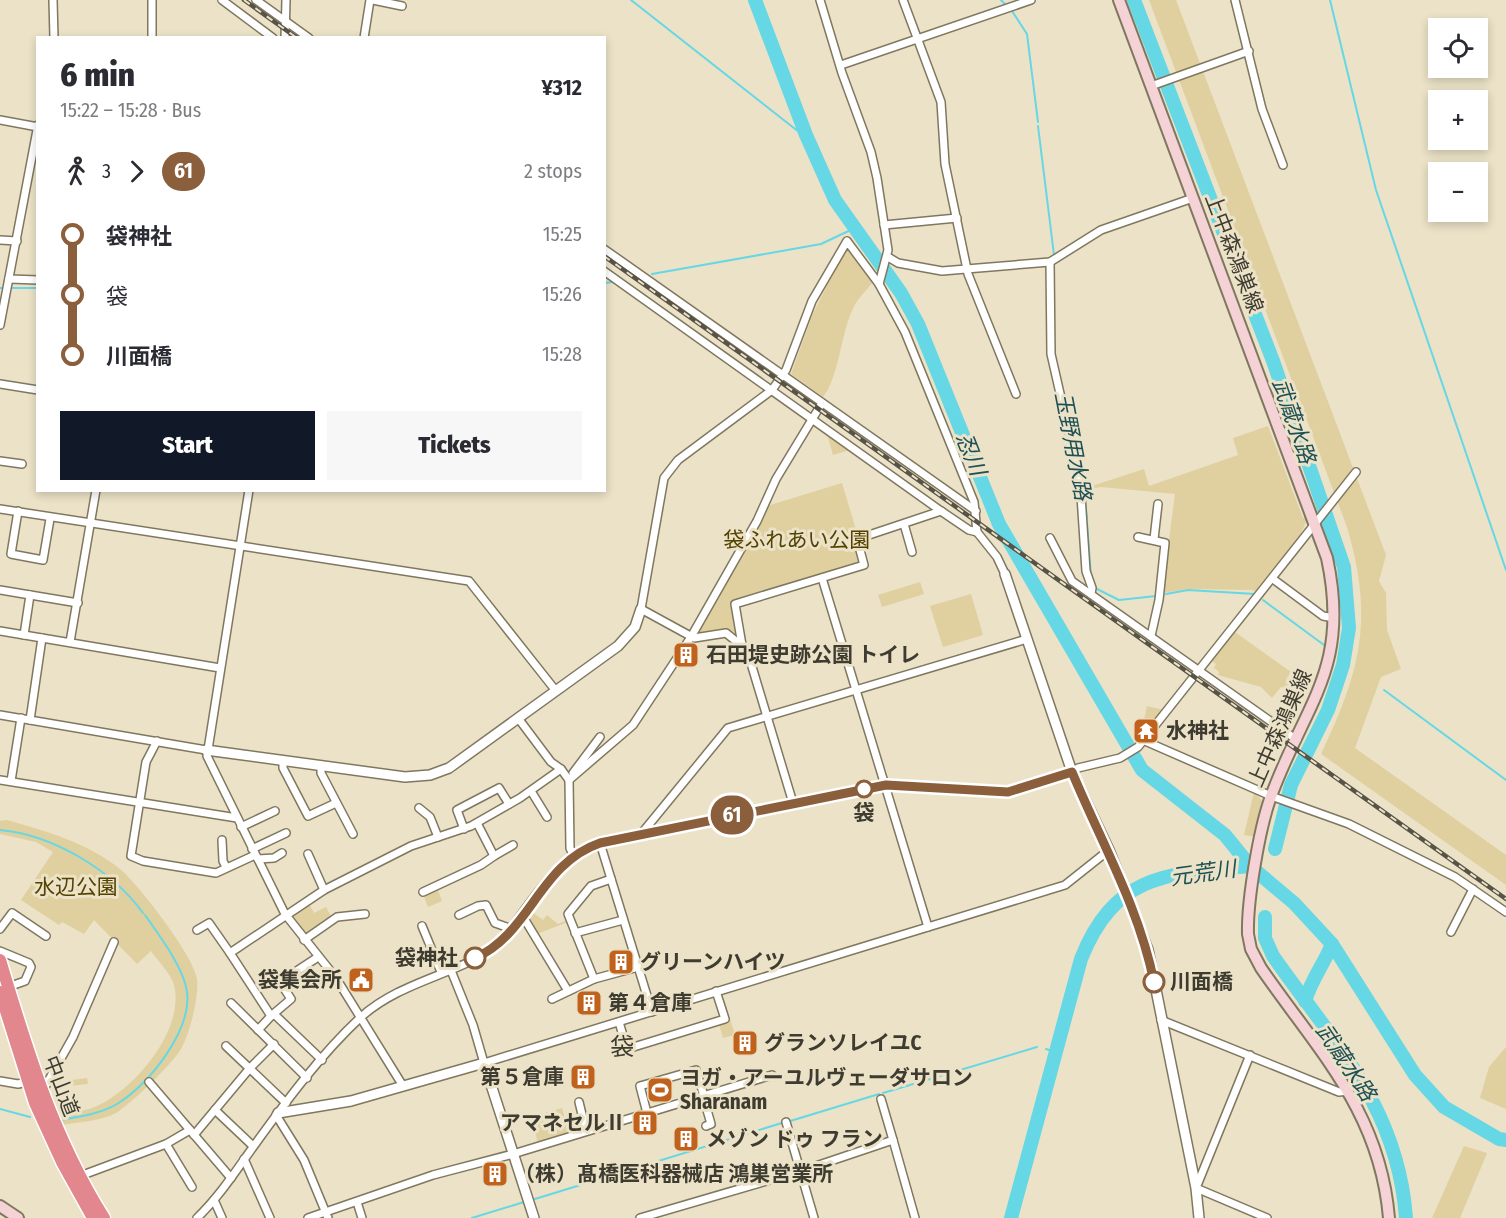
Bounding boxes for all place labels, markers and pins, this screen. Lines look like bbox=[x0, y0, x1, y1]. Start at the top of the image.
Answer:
building icon: 石田堤史跡公園 トイレ bbox=[671, 640, 701, 670]
place label: 石田堤史跡公園 トイレ bbox=[706, 642, 920, 668]
temple icon: 水神社 bbox=[1131, 716, 1161, 746]
place label: 水神社 bbox=[1166, 718, 1229, 744]
marker: 袋 bbox=[855, 780, 873, 798]
place label: 袋 bbox=[854, 800, 875, 826]
place label: 袋神社 bbox=[395, 945, 458, 971]
marker: 袋神社 bbox=[464, 947, 486, 969]
building icon: グリーンハイツ bbox=[606, 947, 636, 977]
place label: グリーンハイツ bbox=[640, 949, 786, 975]
public building icon: 袋集会所 bbox=[346, 965, 376, 995]
place label: 袋集会所 bbox=[258, 967, 342, 993]
place label: 川面橋 bbox=[1170, 969, 1233, 995]
marker: 川面橋 bbox=[1143, 971, 1165, 993]
building icon: 第４倉庫 bbox=[574, 988, 604, 1018]
place label: 第４倉庫 bbox=[608, 990, 692, 1016]
building icon: グランソレイユC bbox=[730, 1028, 760, 1058]
place label: グランソレイユC bbox=[764, 1030, 922, 1056]
building icon: 第５倉庫 bbox=[568, 1062, 598, 1092]
place label: 第５倉庫 bbox=[480, 1064, 564, 1090]
place label: ヨガ・アーユルヴェーダサロン Sharanam bbox=[680, 1065, 973, 1115]
sports icon: ヨガ・アーユルヴェーダサロン Sharanam bbox=[645, 1075, 675, 1105]
building icon: アマネセルⅡ bbox=[630, 1108, 660, 1138]
place label: アマネセルⅡ bbox=[500, 1110, 626, 1136]
building icon: メゾン ドゥ フラン bbox=[671, 1124, 701, 1154]
place label: メゾン ドゥ フラン bbox=[706, 1126, 883, 1152]
building icon: （株）髙橋医科器械店 鴻巣営業所 bbox=[480, 1159, 510, 1189]
place label: （株）髙橋医科器械店 鴻巣営業所 bbox=[514, 1161, 833, 1187]

